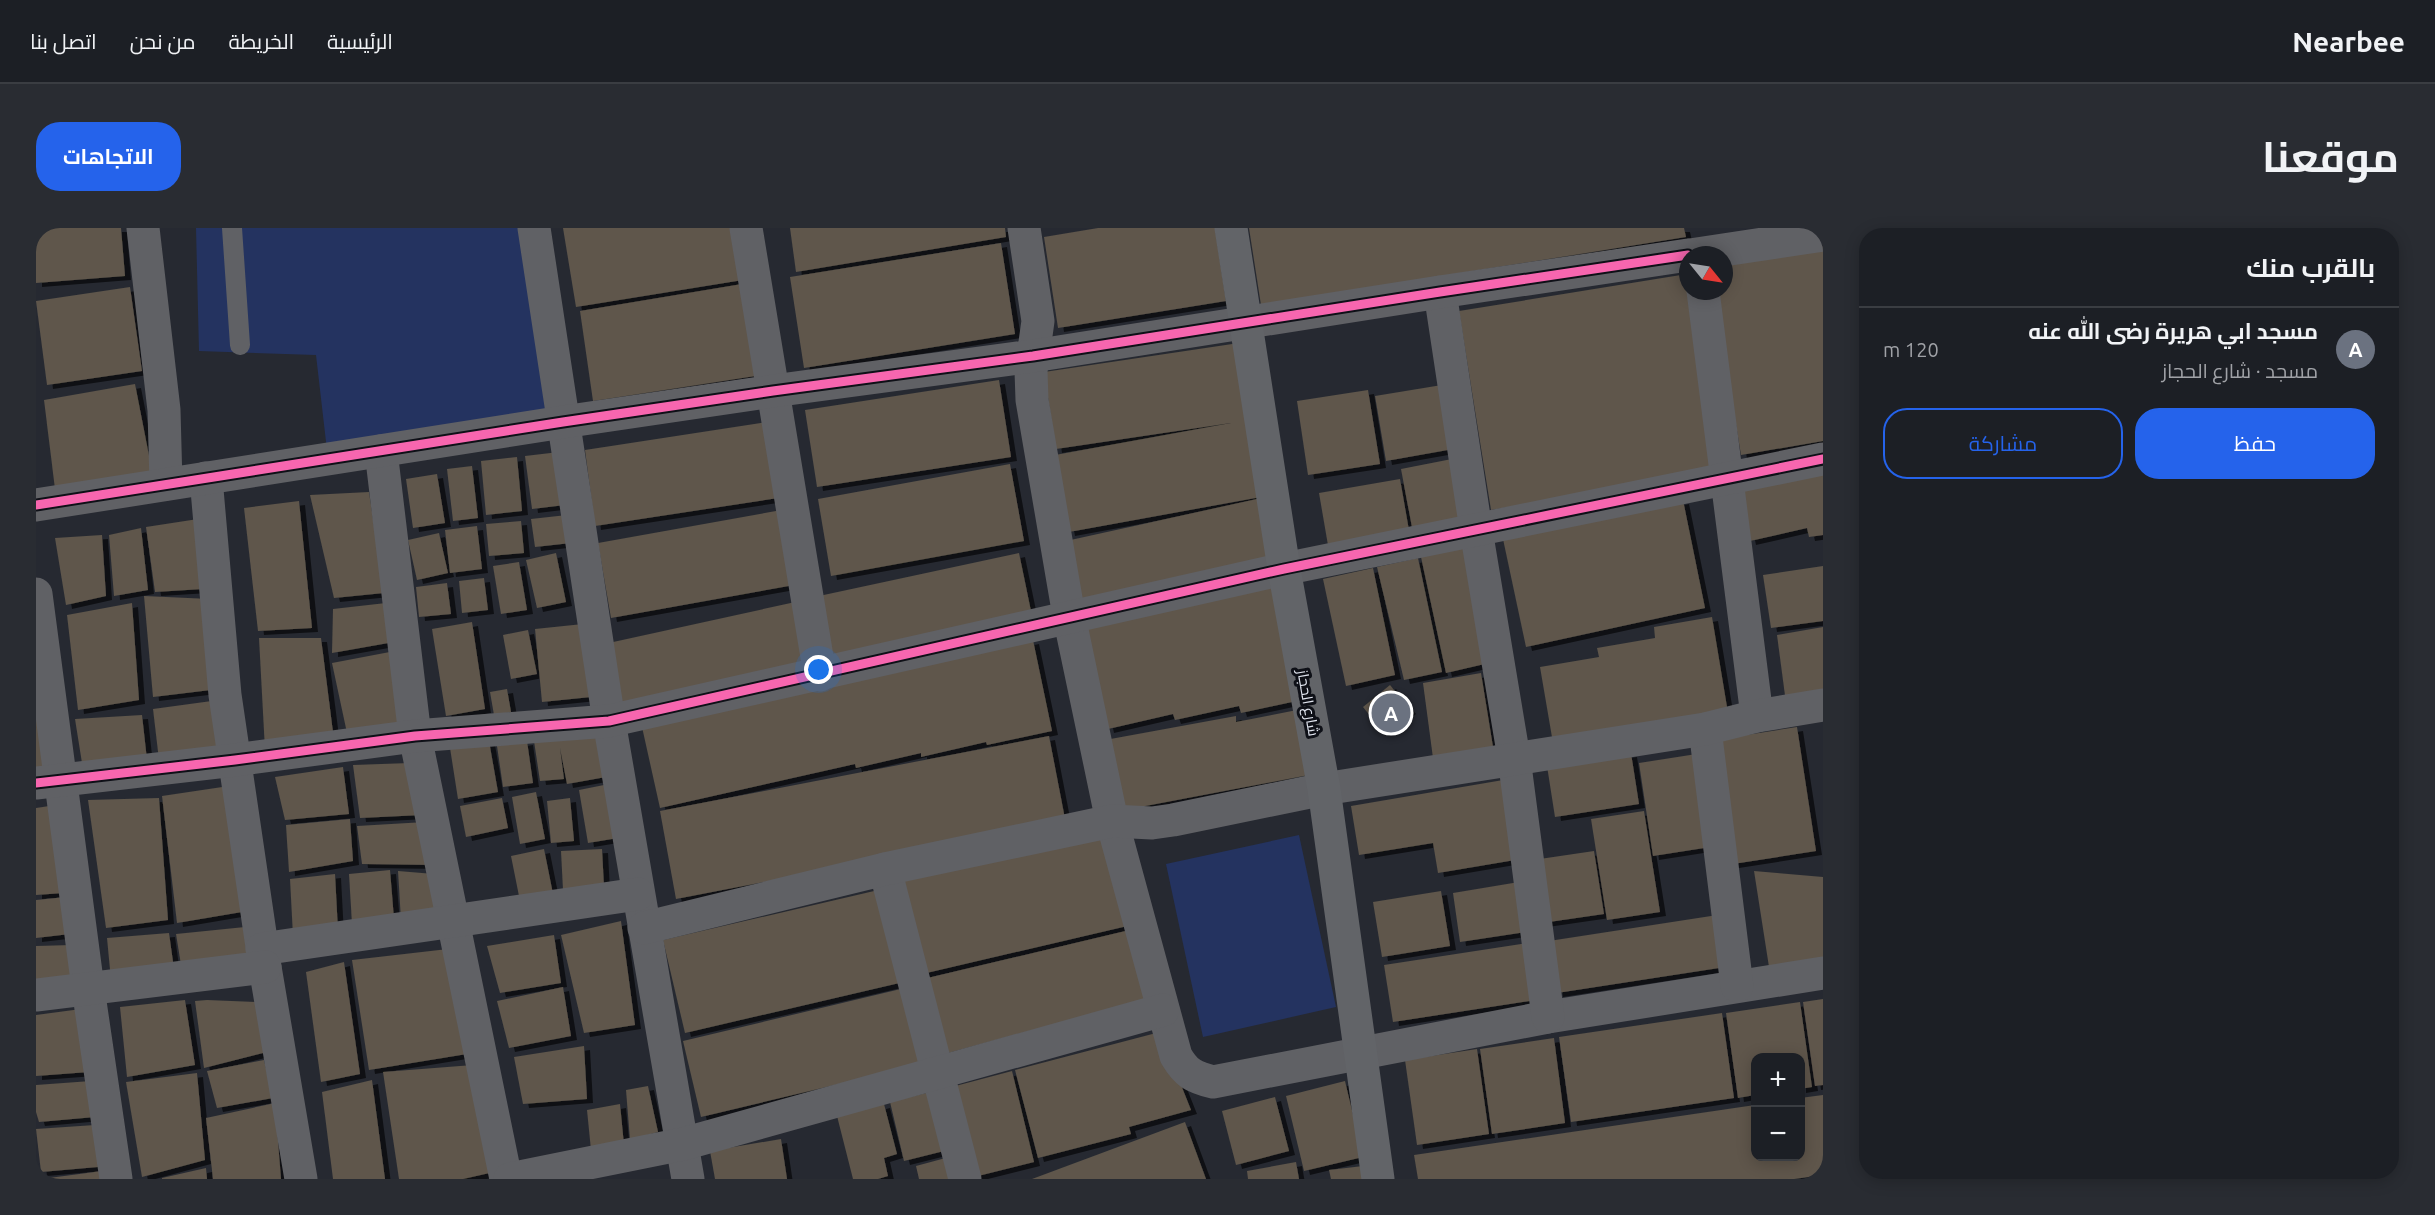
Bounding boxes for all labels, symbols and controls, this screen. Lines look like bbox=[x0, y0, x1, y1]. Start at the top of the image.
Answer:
text: Nearbee bbox=[2292, 26, 2405, 57]
text: اتصل بنا bbox=[30, 29, 97, 53]
text: من نحن bbox=[130, 29, 196, 53]
text: الخريطة bbox=[229, 29, 294, 53]
text: الرئيسية bbox=[327, 29, 393, 53]
button: الاتجاهات bbox=[36, 122, 181, 191]
text: موقعنا bbox=[2262, 133, 2399, 180]
north arrow bbox=[1679, 246, 1733, 300]
text: بالقرب منك bbox=[2246, 253, 2375, 282]
text: مسجد ابي هريرة رضى الله عنه bbox=[2028, 318, 2318, 343]
text: 120 m bbox=[1883, 338, 1939, 361]
text: A bbox=[2348, 338, 2363, 361]
text: مسجد · شارع الحجاز bbox=[2162, 359, 2318, 382]
button: مشاركة bbox=[1883, 408, 2123, 479]
button: حفظ bbox=[2135, 408, 2375, 479]
your location bbox=[804, 655, 833, 684]
street label: شارع الحجاز bbox=[1291, 667, 1323, 738]
pin: A bbox=[1372, 690, 1410, 736]
map controls bbox=[1751, 1053, 1805, 1161]
button: + bbox=[1751, 1053, 1805, 1107]
button: − bbox=[1751, 1107, 1805, 1161]

